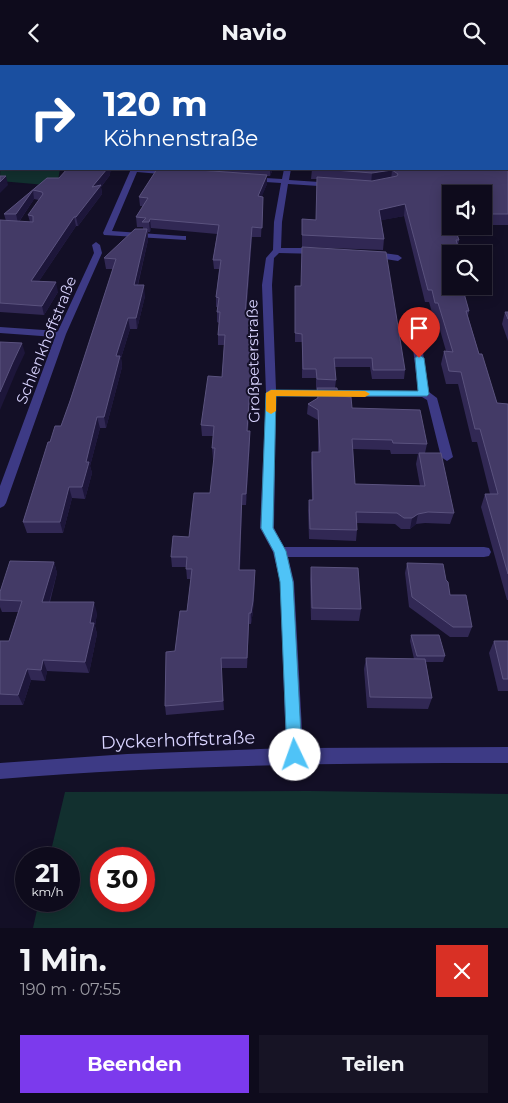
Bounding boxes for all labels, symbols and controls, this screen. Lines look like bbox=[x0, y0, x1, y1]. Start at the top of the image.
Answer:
icon: back bbox=[20, 19, 48, 47]
text: Navio bbox=[221, 19, 287, 46]
icon: search bbox=[460, 19, 488, 47]
text: 120 m bbox=[103, 82, 208, 125]
icon: right bbox=[20, 85, 85, 150]
text: Köhnenstraße bbox=[103, 125, 258, 152]
map controls bbox=[442, 185, 492, 295]
button: sound bbox=[442, 185, 492, 235]
button: search bbox=[442, 245, 492, 295]
street label: Schlenkhoffstraße bbox=[12, 273, 80, 407]
street label: Großpeterstraße bbox=[242, 299, 264, 423]
pin bbox=[398, 307, 440, 358]
icon: arrive bbox=[405, 314, 433, 342]
street label: Dyckerhoffstraße bbox=[100, 726, 256, 754]
position arrow bbox=[268, 728, 320, 780]
speed limit sign: 30 bbox=[90, 847, 155, 912]
text: 21 bbox=[35, 858, 60, 888]
text: km/h bbox=[31, 884, 64, 899]
text: 1 Min. bbox=[20, 942, 107, 979]
button: close bbox=[436, 945, 488, 997]
text: 190 m · 07:55 bbox=[20, 980, 121, 999]
button: Beenden bbox=[20, 1035, 249, 1093]
button: Teilen bbox=[259, 1035, 488, 1093]

